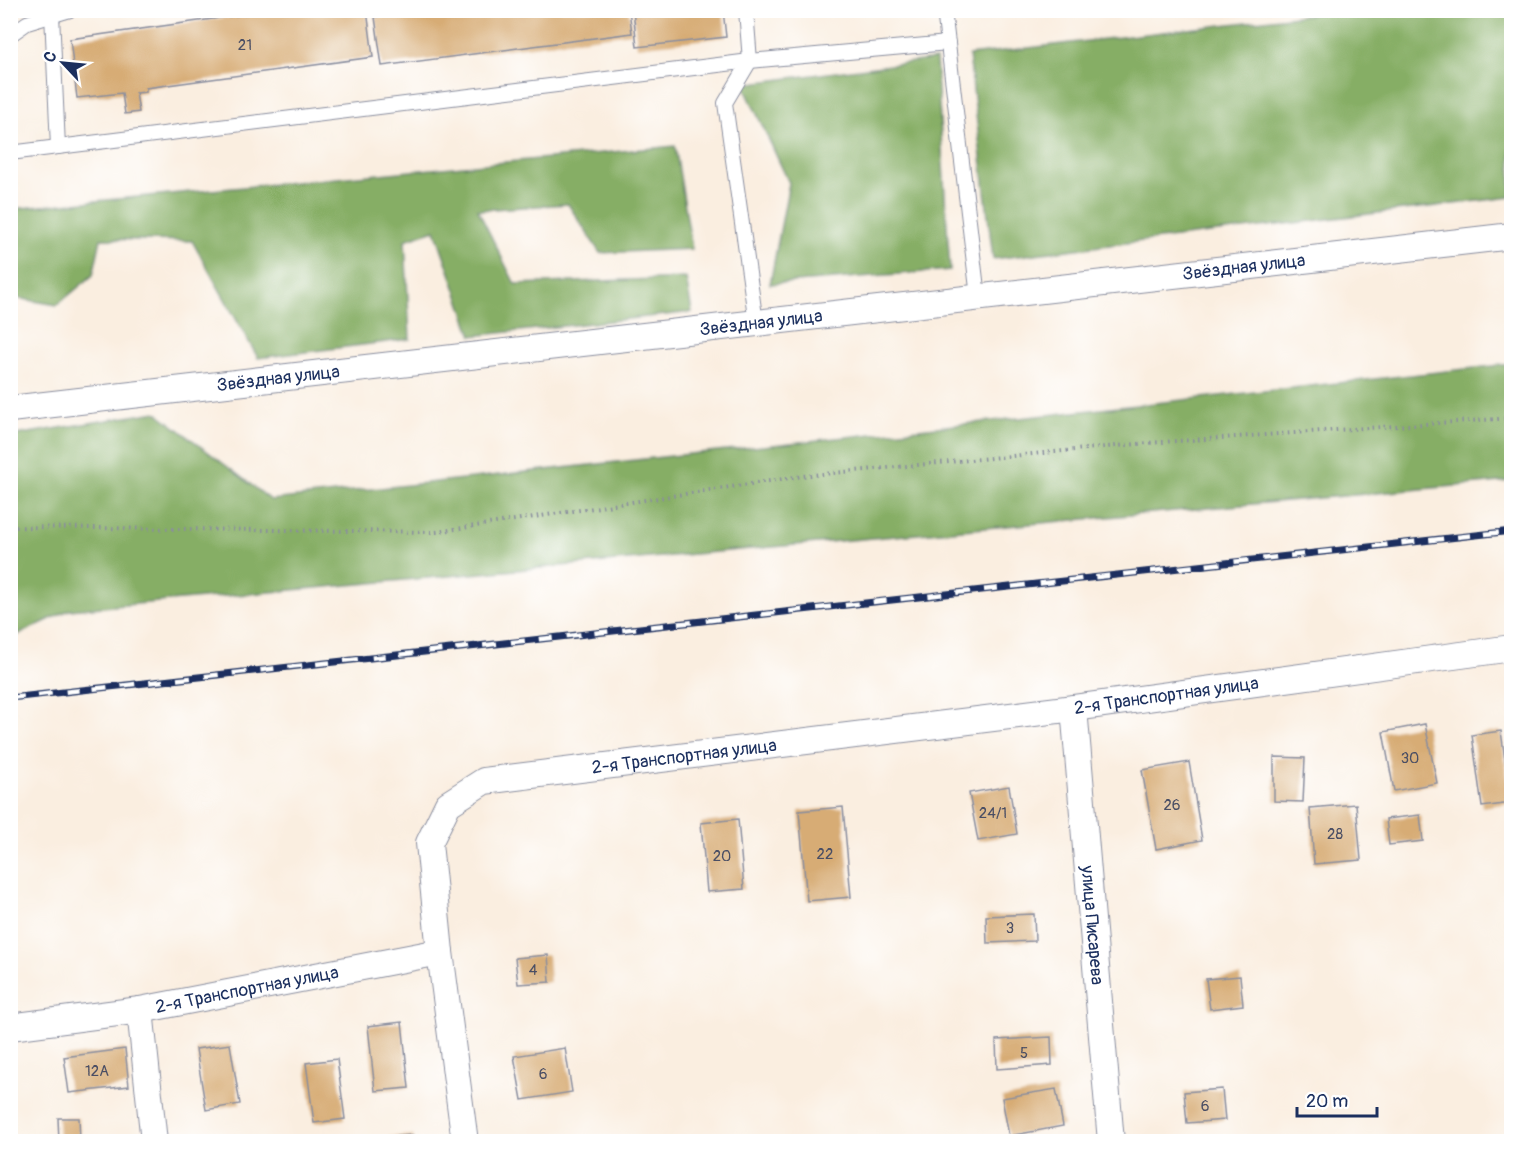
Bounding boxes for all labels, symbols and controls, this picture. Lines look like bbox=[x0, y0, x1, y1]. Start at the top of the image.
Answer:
north arrow bbox=[33, 33, 93, 93]
house number: 21 bbox=[238, 36, 252, 55]
text: С bbox=[39, 48, 62, 66]
street label: Звёздная улица bbox=[1181, 249, 1307, 286]
street label: Звёздная улица bbox=[698, 305, 824, 341]
street label: Звёздная улица bbox=[216, 360, 341, 397]
street label: 2-я Транспортная улица bbox=[1073, 672, 1260, 720]
street label: 2-я Транспортная улица bbox=[590, 734, 778, 780]
house number: 30 bbox=[1401, 749, 1419, 768]
house number: 26 bbox=[1163, 796, 1181, 815]
house number: 24/1 bbox=[979, 804, 1007, 823]
house number: 28 bbox=[1327, 825, 1343, 844]
house number: 22 bbox=[817, 845, 833, 864]
house number: 20 bbox=[713, 847, 731, 866]
street label: улица Писарева bbox=[1075, 864, 1109, 986]
house number: 3 bbox=[1006, 919, 1014, 938]
street label: 2-я Транспортная улица bbox=[153, 961, 341, 1019]
house number: 4 bbox=[529, 961, 538, 980]
house number: 5 bbox=[1020, 1044, 1028, 1063]
house number: 12А bbox=[85, 1062, 109, 1081]
house number: 6 bbox=[539, 1065, 547, 1084]
scale bar bbox=[1297, 1080, 1376, 1118]
text: 20 m bbox=[1306, 1090, 1348, 1113]
house number: 6 bbox=[1201, 1097, 1209, 1116]

